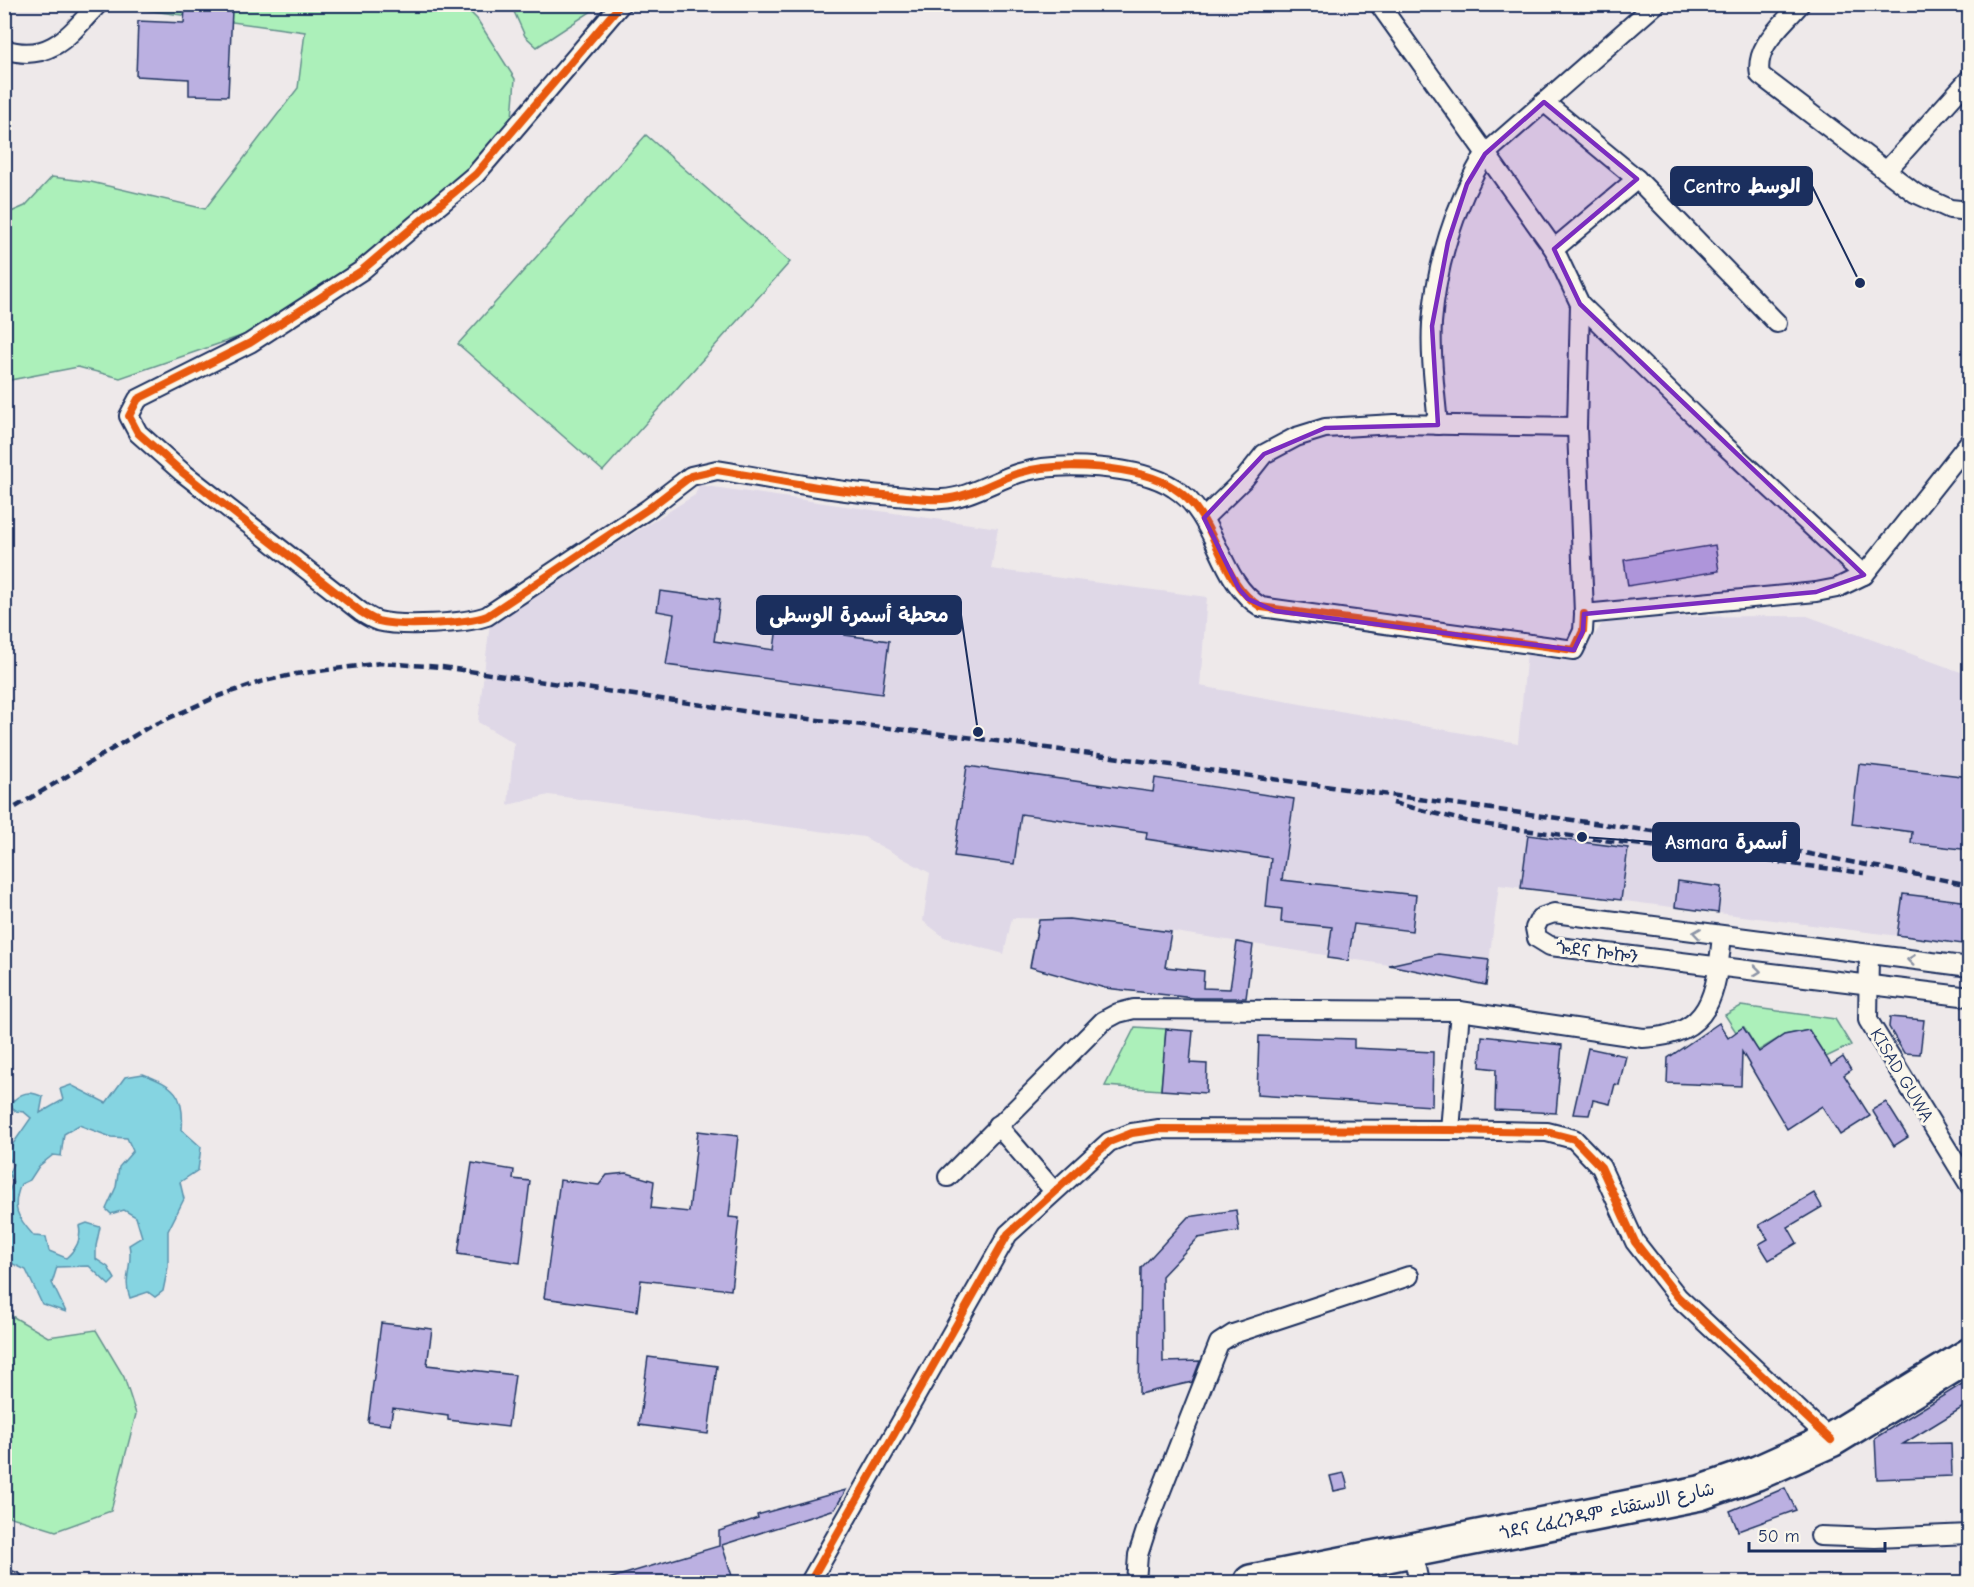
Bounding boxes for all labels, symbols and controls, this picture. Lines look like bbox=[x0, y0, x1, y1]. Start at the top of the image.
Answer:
callout: Centro الوسط bbox=[1671, 167, 1812, 205]
text: Centro الوسط bbox=[1683, 175, 1801, 199]
callout: محطة أسمرة الوسطى bbox=[757, 596, 961, 634]
text: محطة أسمرة الوسطى bbox=[769, 603, 949, 628]
callout: Asmara أسمرة bbox=[1653, 823, 1799, 861]
text: Asmara أسمرة bbox=[1665, 830, 1788, 854]
one-way arrow bbox=[1693, 927, 1702, 939]
street label: ጐደና ኰኰን bbox=[1555, 937, 1639, 968]
one-way arrow bbox=[1907, 954, 1916, 967]
one-way arrow bbox=[1752, 965, 1761, 977]
street label: KISAD GUWA bbox=[1865, 1025, 1938, 1126]
street label: ጎደና ረፈረንዱም شارع الاستقتاء bbox=[1498, 1478, 1717, 1546]
scale bar bbox=[1749, 1515, 1886, 1553]
text: 50 m bbox=[1758, 1526, 1800, 1547]

